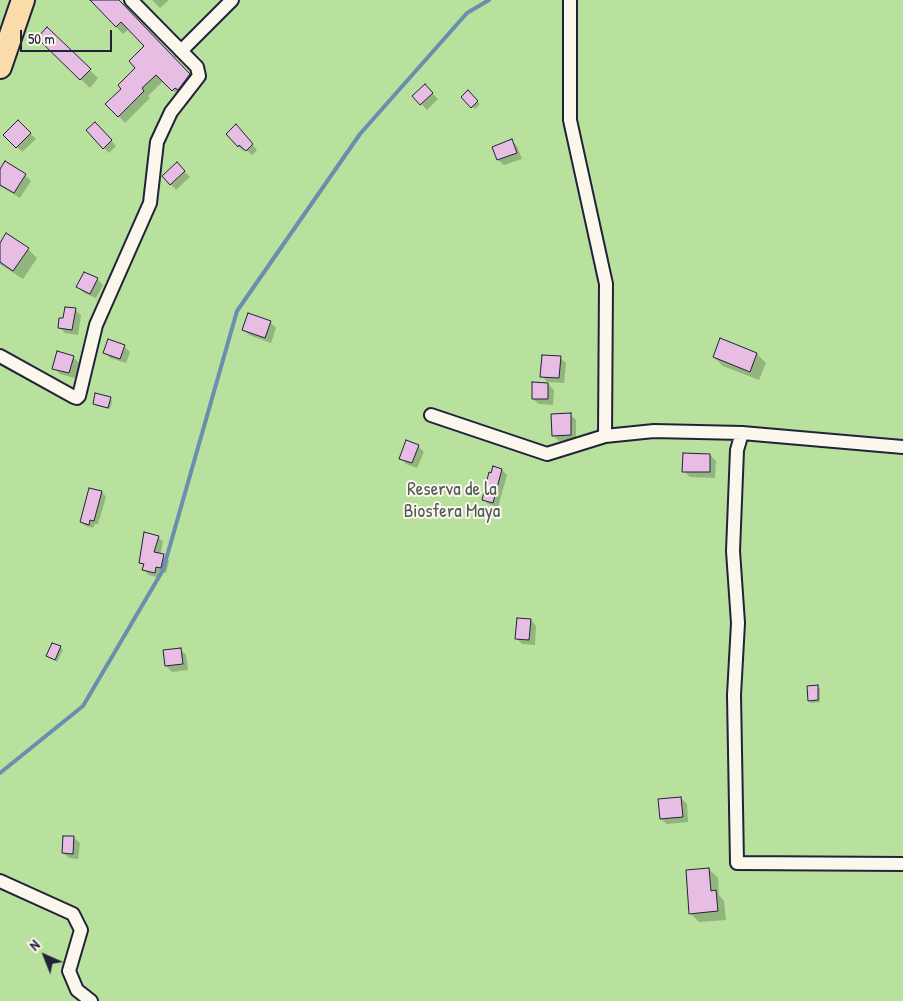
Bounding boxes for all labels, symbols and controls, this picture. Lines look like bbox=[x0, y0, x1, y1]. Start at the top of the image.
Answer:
scale bar bbox=[22, 20, 115, 52]
text: 50 m bbox=[28, 28, 55, 49]
park label: Reserva de la Biosfera Maya bbox=[404, 479, 500, 523]
north arrow bbox=[20, 931, 70, 981]
text: N bbox=[25, 935, 44, 954]

